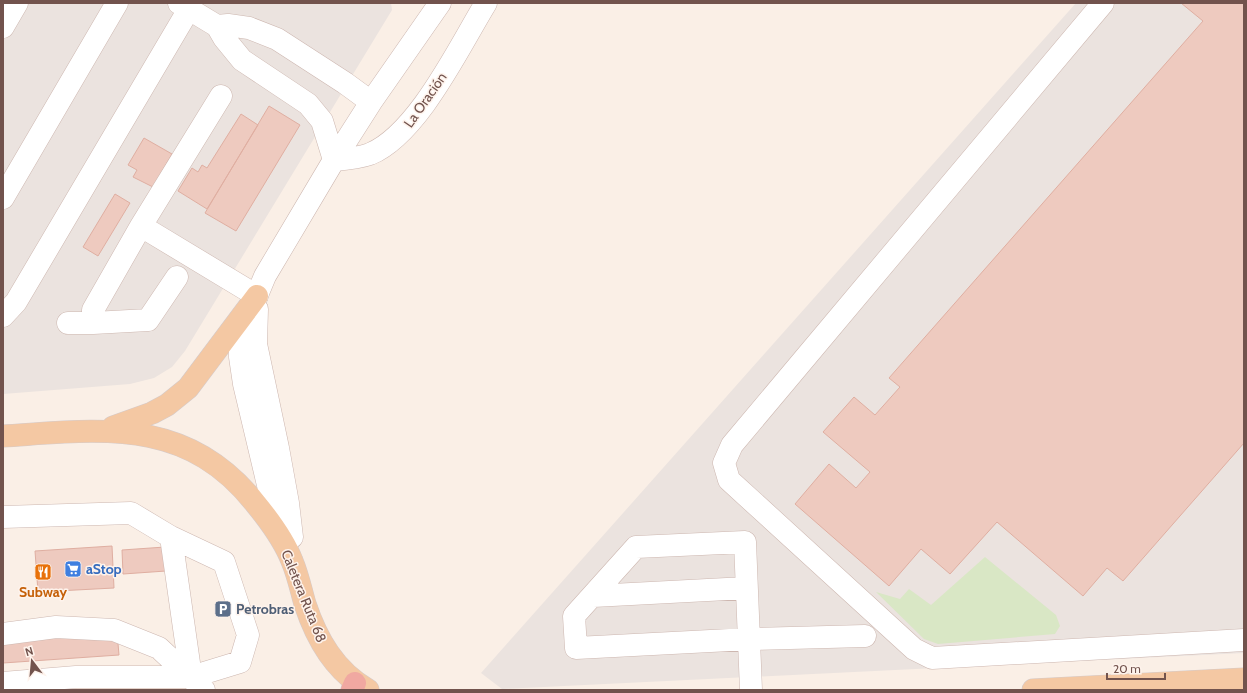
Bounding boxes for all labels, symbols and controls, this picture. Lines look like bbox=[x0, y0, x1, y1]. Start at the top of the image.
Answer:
street label: La Oración bbox=[399, 69, 451, 131]
street label: Caletera Ruta 68 bbox=[277, 547, 331, 645]
supermarket icon: aStop bbox=[63, 559, 83, 579]
place label: aStop bbox=[86, 560, 122, 578]
restaurant icon: Subway bbox=[33, 562, 53, 582]
place label: Subway bbox=[19, 583, 67, 601]
parking icon: Petrobras bbox=[213, 599, 233, 619]
place label: Petrobras bbox=[236, 600, 294, 618]
north arrow bbox=[12, 641, 52, 681]
text: N bbox=[24, 644, 35, 659]
scale bar bbox=[1107, 655, 1165, 681]
text: 20 m bbox=[1113, 661, 1141, 676]

